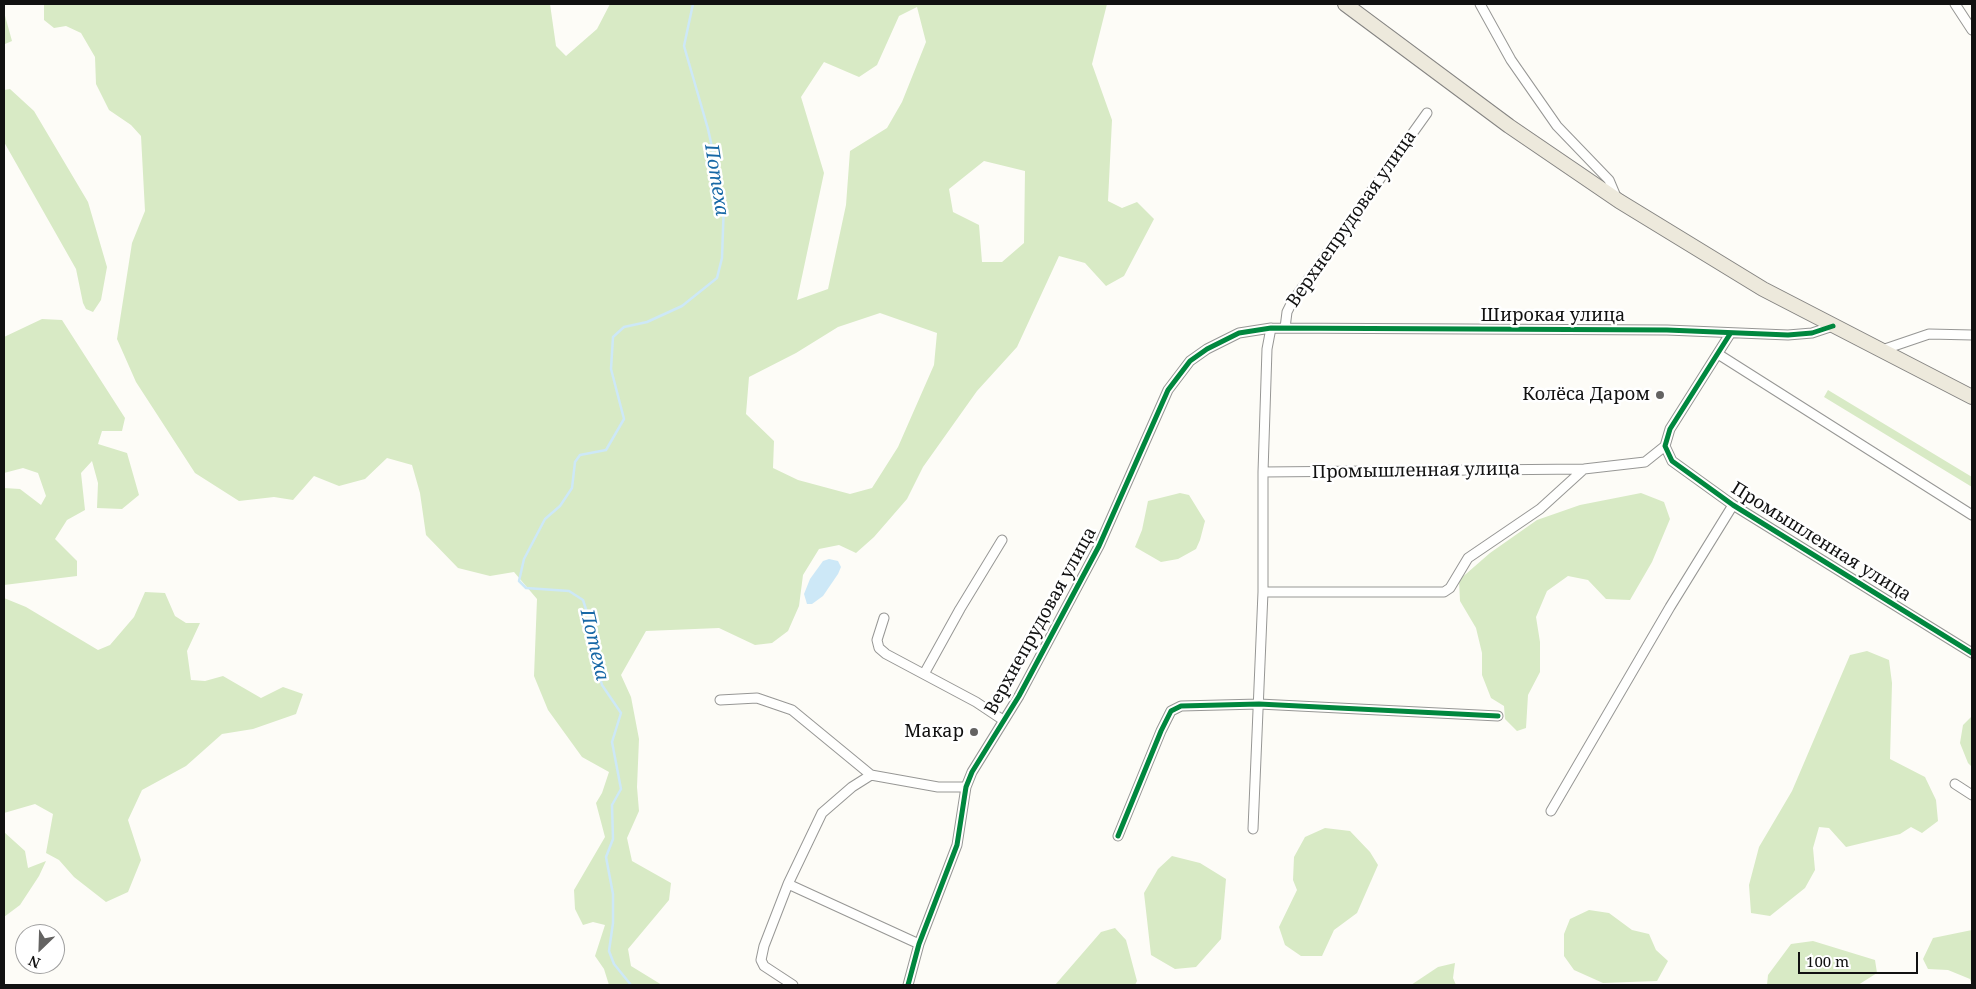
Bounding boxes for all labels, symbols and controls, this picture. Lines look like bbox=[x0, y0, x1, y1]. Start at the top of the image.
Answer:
street label: Верхнепрудовая улица bbox=[1283, 126, 1421, 312]
water label: Потеха bbox=[699, 142, 733, 218]
street label: Широкая улица bbox=[1481, 305, 1625, 327]
place label: Колёса Даром bbox=[1522, 384, 1650, 406]
marker: Колёса Даром bbox=[1654, 389, 1666, 401]
street label: Промышленная улица bbox=[1312, 458, 1520, 484]
street label: Промышленная улица bbox=[1727, 478, 1915, 606]
street label: Верхнепрудовая улица bbox=[980, 524, 1102, 718]
water label: Потеха bbox=[575, 607, 613, 683]
place label: Макар bbox=[904, 721, 964, 743]
marker: Макар bbox=[968, 726, 980, 738]
north arrow bbox=[15, 924, 65, 974]
scale bar bbox=[1801, 942, 1921, 974]
text: N bbox=[25, 951, 43, 973]
text: 100 m bbox=[1806, 951, 1849, 971]

